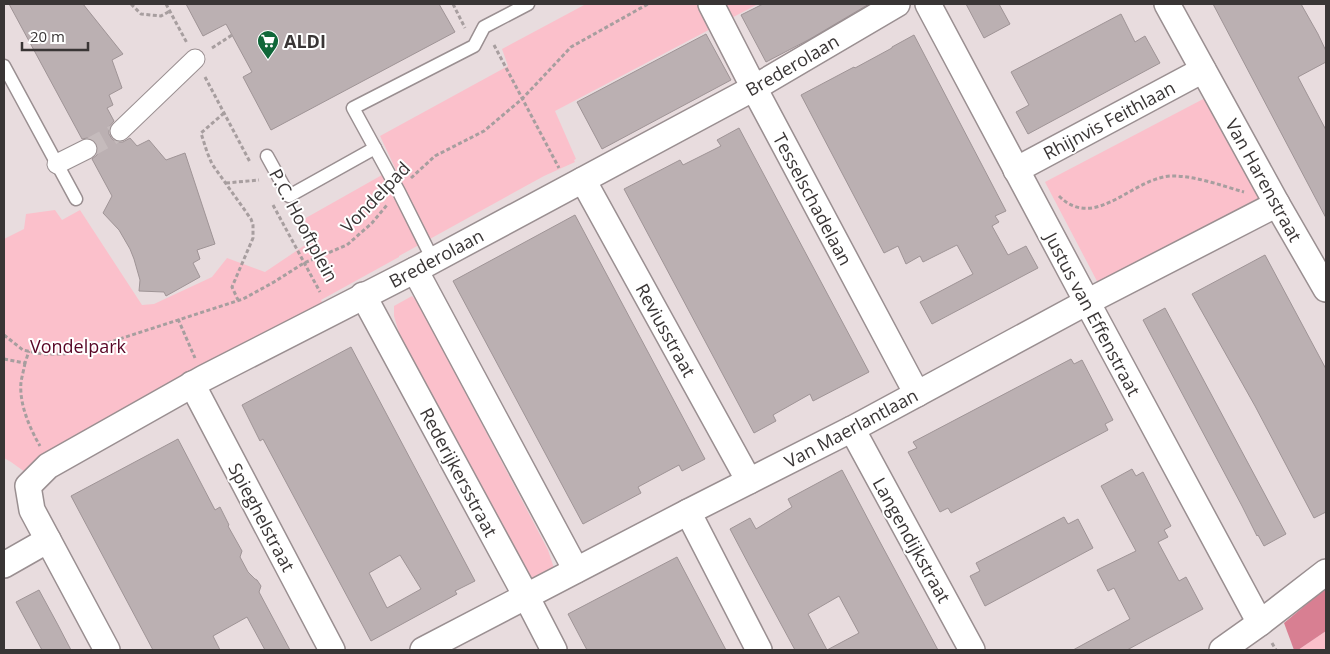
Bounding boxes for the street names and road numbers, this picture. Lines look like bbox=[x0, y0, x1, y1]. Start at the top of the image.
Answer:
street label: Brederolaan bbox=[741, 29, 843, 101]
street label: Rhijnvis Feithlaan bbox=[1039, 75, 1179, 165]
street label: Van Harenstraat bbox=[1220, 114, 1308, 246]
street label: Tesselschadelaan bbox=[768, 129, 858, 269]
street label: Vondelpad bbox=[335, 156, 415, 238]
street label: P.C. Hooftplein bbox=[264, 164, 344, 286]
street label: Brederolaan bbox=[384, 223, 488, 293]
street label: Justus van Effenstraat bbox=[1039, 226, 1146, 400]
street label: Reviusstraat bbox=[631, 279, 701, 381]
street label: Van Maerlantlaan bbox=[780, 383, 922, 473]
street label: Rederijkersstraat bbox=[415, 403, 503, 541]
street label: Spieghelstraat bbox=[223, 458, 301, 576]
street label: Langendijkstraat bbox=[868, 473, 956, 607]

